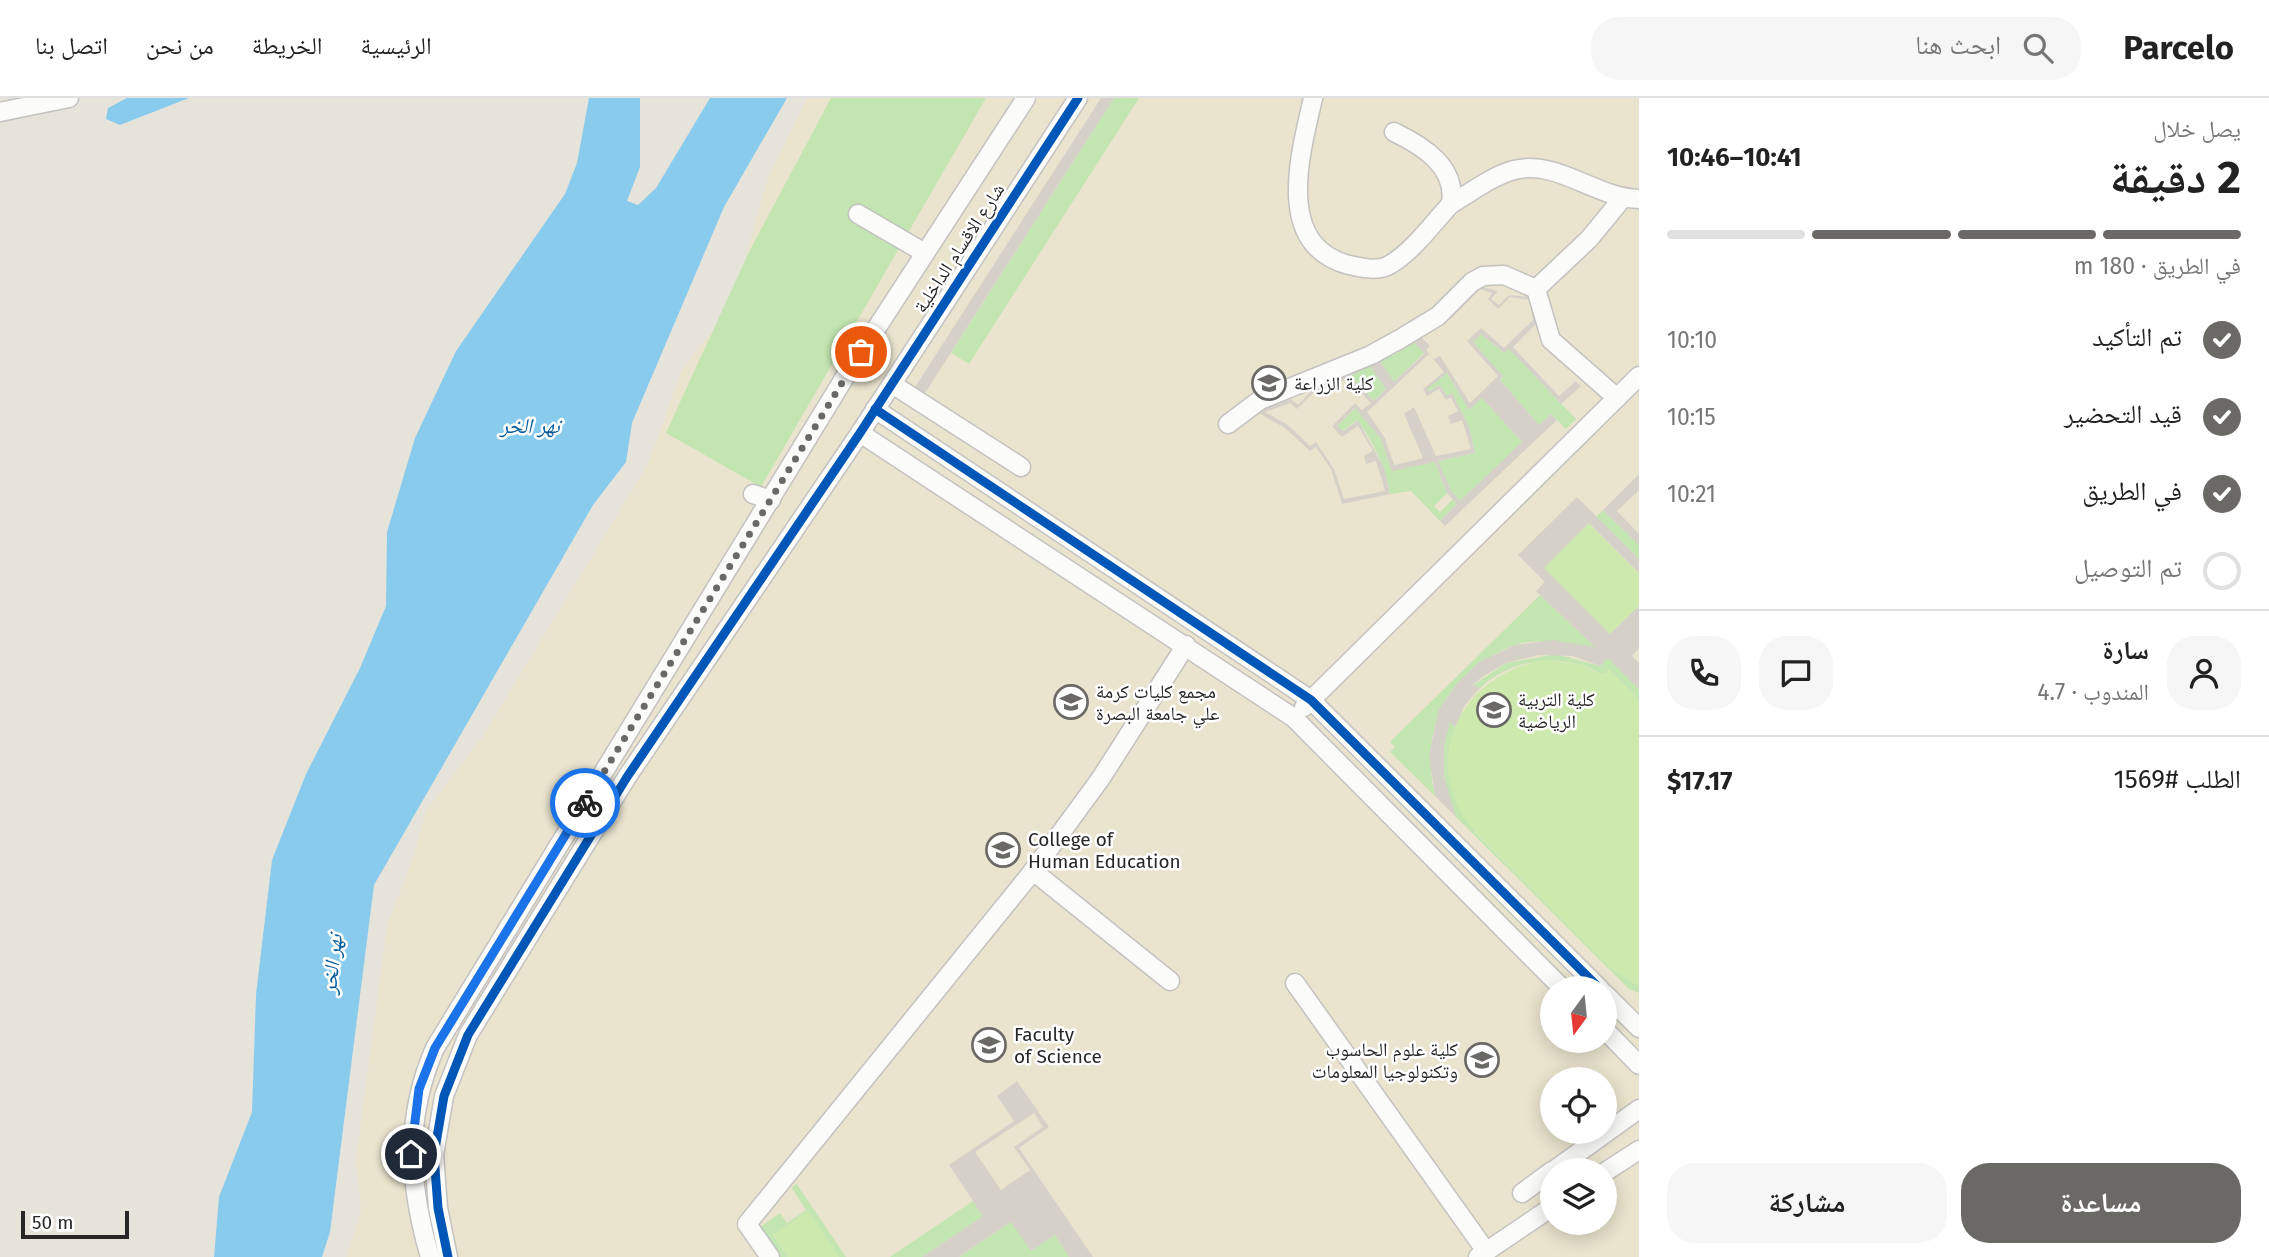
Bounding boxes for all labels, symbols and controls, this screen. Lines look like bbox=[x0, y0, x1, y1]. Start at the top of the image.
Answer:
search box bbox=[1591, 17, 2081, 80]
text: Parcelo bbox=[2123, 28, 2234, 68]
icon: search bbox=[2019, 29, 2057, 67]
text: ابحث هنا bbox=[1915, 30, 2001, 61]
text: اتصل بنا bbox=[35, 32, 108, 60]
text: من نحن bbox=[146, 32, 214, 60]
text: الخريطة bbox=[252, 32, 322, 60]
text: الرئيسية bbox=[360, 32, 432, 60]
text: يصل خلال bbox=[2153, 115, 2241, 143]
text: 10:41–10:46 bbox=[1667, 142, 1802, 173]
text: 2 دقيقة bbox=[2110, 150, 2241, 205]
street label: شارع الاقسام الداخلية bbox=[909, 179, 1011, 318]
text: في الطريق · 180 m bbox=[2074, 252, 2241, 280]
icon: check bbox=[2203, 321, 2241, 359]
pin bbox=[831, 322, 891, 382]
text: تم التأكيد bbox=[2092, 322, 2182, 353]
text: 10:10 bbox=[1667, 326, 1717, 354]
icon: bag bbox=[842, 333, 880, 371]
school or university icon: كلية الزراعة bbox=[1250, 364, 1288, 402]
place label: كلية الزراعة bbox=[1294, 372, 1373, 395]
icon: check bbox=[2203, 398, 2241, 436]
text: قيد التحضير bbox=[2064, 399, 2182, 430]
text: 10:15 bbox=[1667, 403, 1716, 431]
water label: نهر الخر bbox=[498, 413, 563, 439]
icon: check bbox=[2203, 475, 2241, 513]
text: في الطريق bbox=[2082, 476, 2182, 507]
text: 10:21 bbox=[1667, 480, 1716, 508]
text: تم التوصيل bbox=[2074, 553, 2182, 584]
text: سارة bbox=[2102, 635, 2149, 666]
button: phone bbox=[1667, 636, 1741, 710]
button: chat bbox=[1759, 636, 1833, 710]
button: person bbox=[2167, 636, 2241, 710]
text: المندوب · 4.7 bbox=[2037, 678, 2149, 706]
place label: مجمع كليات كرمة علي جامعة البصرة bbox=[1096, 680, 1220, 728]
school or university icon: مجمع كليات كرمة علي جامعة البصرة bbox=[1052, 683, 1090, 721]
place label: كلية التربية الرياضية bbox=[1518, 688, 1595, 733]
school or university icon: كلية التربية الرياضية bbox=[1475, 691, 1513, 729]
text: الطلب #1569 bbox=[2114, 764, 2241, 795]
text: $17.17 bbox=[1667, 766, 1732, 797]
courier bbox=[550, 768, 620, 838]
icon: bike bbox=[566, 784, 604, 822]
place label: College of Human Education bbox=[1028, 828, 1181, 873]
school or university icon: College of Human Education bbox=[984, 831, 1022, 869]
water label: نهر الخر bbox=[316, 929, 348, 997]
north arrow bbox=[1540, 976, 1617, 1054]
map controls bbox=[1540, 976, 1617, 1235]
place label: Faculty of Science bbox=[1014, 1023, 1102, 1068]
school or university icon: Faculty of Science bbox=[970, 1026, 1008, 1064]
place label: كلية علوم الحاسوب وتكنولوجيا المعلومات bbox=[1312, 1038, 1458, 1083]
school or university icon: كلية علوم الحاسوب وتكنولوجيا المعلومات bbox=[1463, 1041, 1501, 1079]
button: locate bbox=[1540, 1067, 1617, 1144]
pin bbox=[381, 1124, 441, 1184]
icon: home bbox=[392, 1135, 430, 1173]
button: layers bbox=[1540, 1158, 1617, 1235]
button: مشاركة bbox=[1667, 1163, 1947, 1243]
button: مساعدة bbox=[1961, 1163, 2241, 1243]
scale bar bbox=[21, 1208, 130, 1240]
text: 50 m bbox=[32, 1211, 73, 1234]

